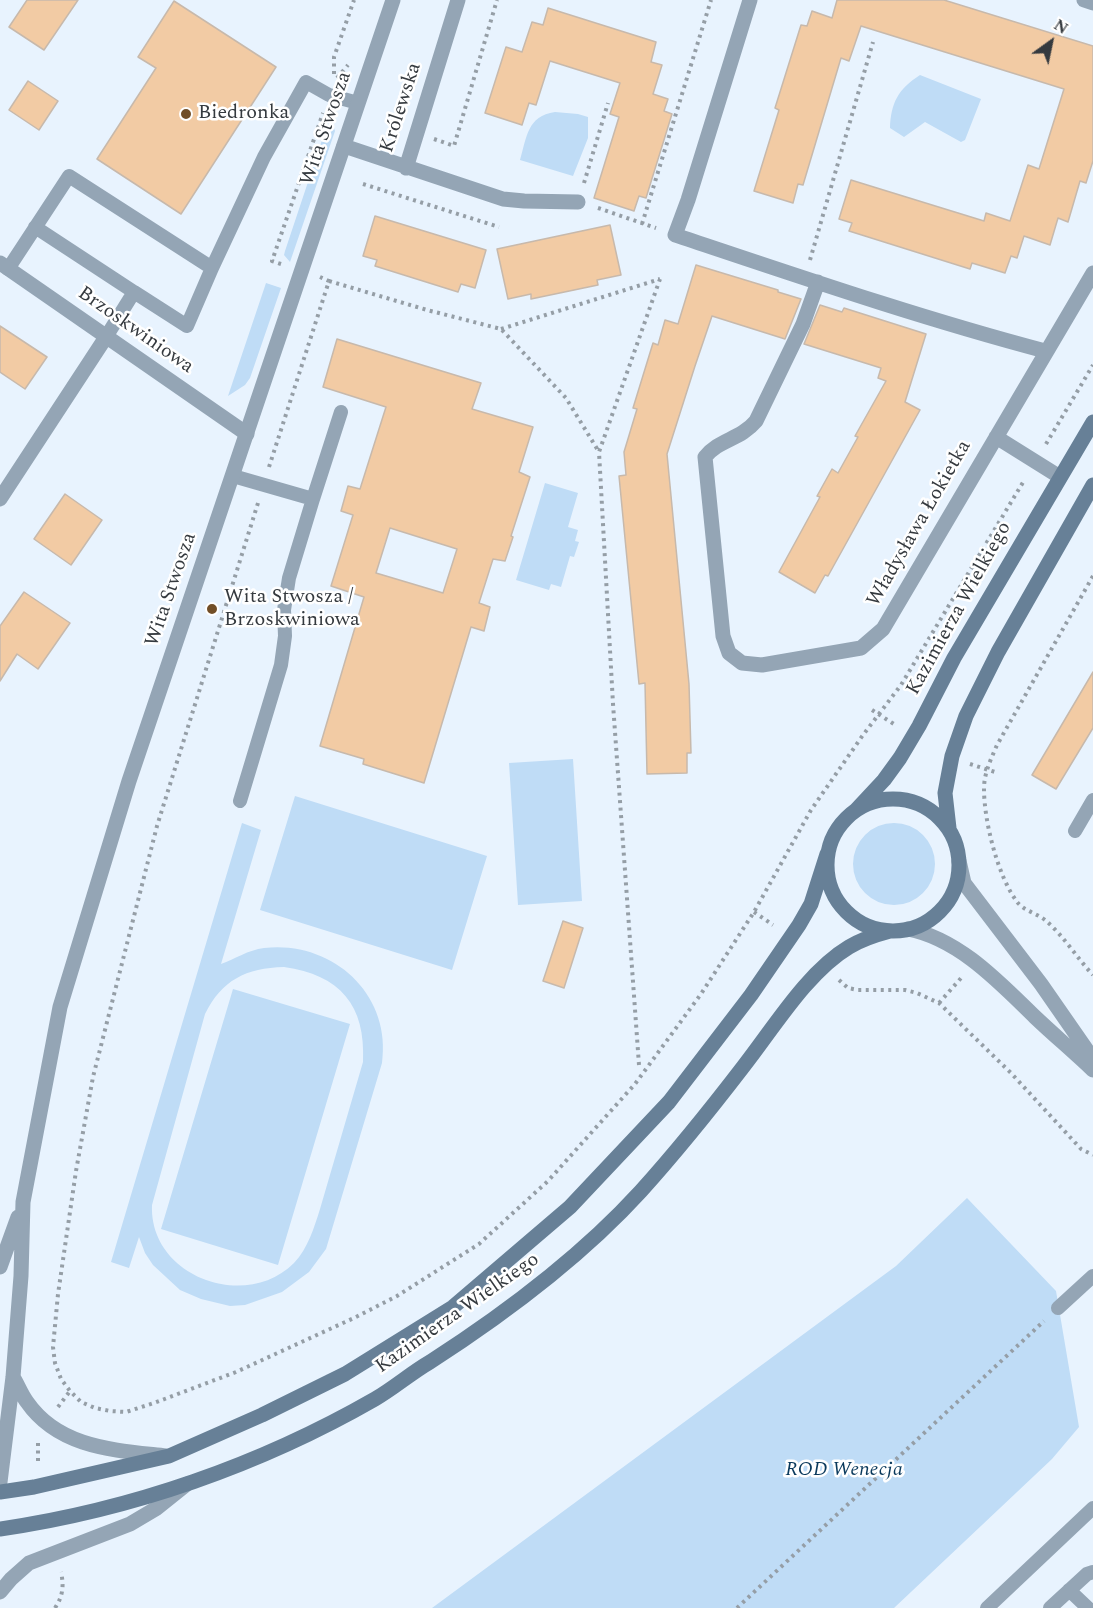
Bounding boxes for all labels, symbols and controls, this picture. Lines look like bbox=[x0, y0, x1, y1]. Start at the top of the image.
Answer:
north arrow bbox=[1021, 12, 1081, 72]
text: N bbox=[1049, 13, 1073, 41]
street label: Królewska bbox=[376, 60, 428, 156]
street label: Wita Stwosza bbox=[296, 69, 358, 189]
place label: Biedronka bbox=[198, 102, 289, 126]
marker: Biedronka bbox=[179, 107, 193, 121]
street label: Brzoskwiniowa bbox=[72, 282, 198, 380]
street label: Władysława Łokietka bbox=[863, 437, 977, 611]
street label: Kazimierza Wielkiego bbox=[902, 518, 1018, 700]
street label: Wita Stwosza bbox=[141, 530, 203, 650]
place label: Wita Stwosza / Brzoskwiniowa bbox=[224, 586, 360, 633]
marker: Wita Stwosza / Brzoskwiniowa bbox=[205, 602, 219, 616]
street label: Kazimierza Wielkiego bbox=[372, 1248, 544, 1380]
park label: ROD Wenecja bbox=[785, 1459, 903, 1483]

